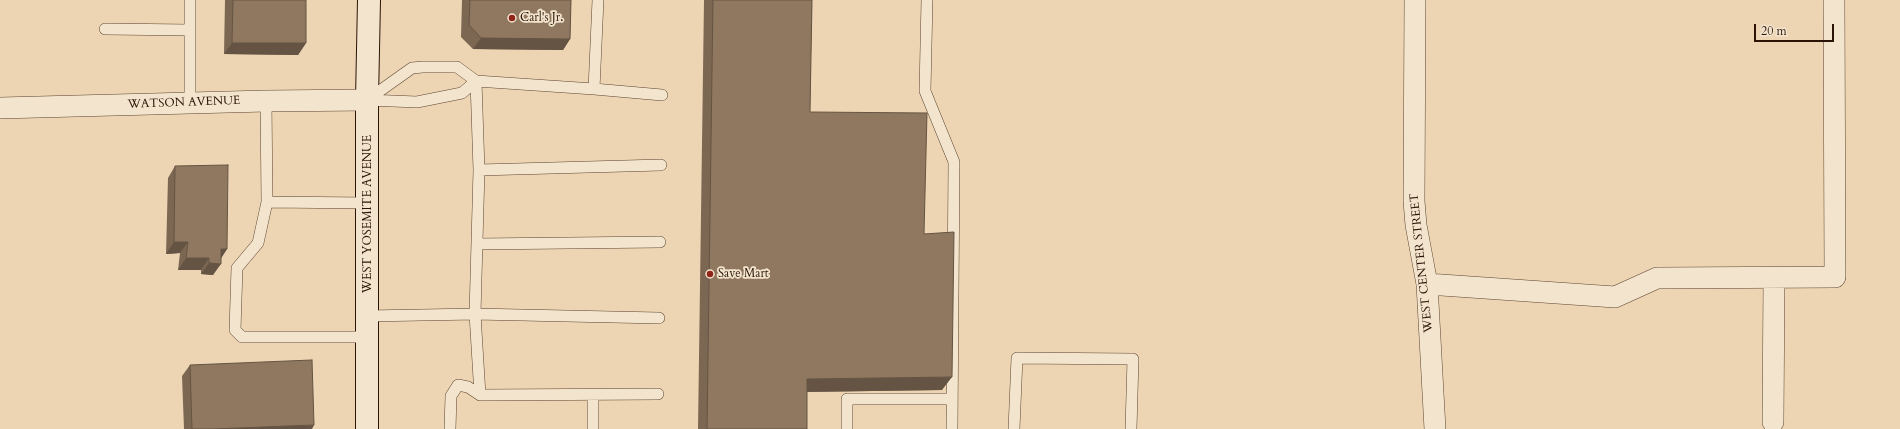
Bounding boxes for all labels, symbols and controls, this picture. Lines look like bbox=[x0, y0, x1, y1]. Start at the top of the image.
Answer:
place label: Carl's Jr. bbox=[520, 11, 563, 25]
marker: Carl's Jr. bbox=[507, 13, 517, 23]
scale bar bbox=[1756, 16, 1836, 42]
text: 20 m bbox=[1761, 23, 1787, 39]
street label: WATSON AVENUE bbox=[127, 94, 241, 112]
street label: WEST YOSEMITE AVENUE bbox=[361, 135, 375, 293]
street label: WEST CENTER STREET bbox=[1408, 193, 1436, 333]
place label: Save Mart bbox=[718, 267, 769, 281]
marker: Save Mart bbox=[705, 269, 715, 279]

